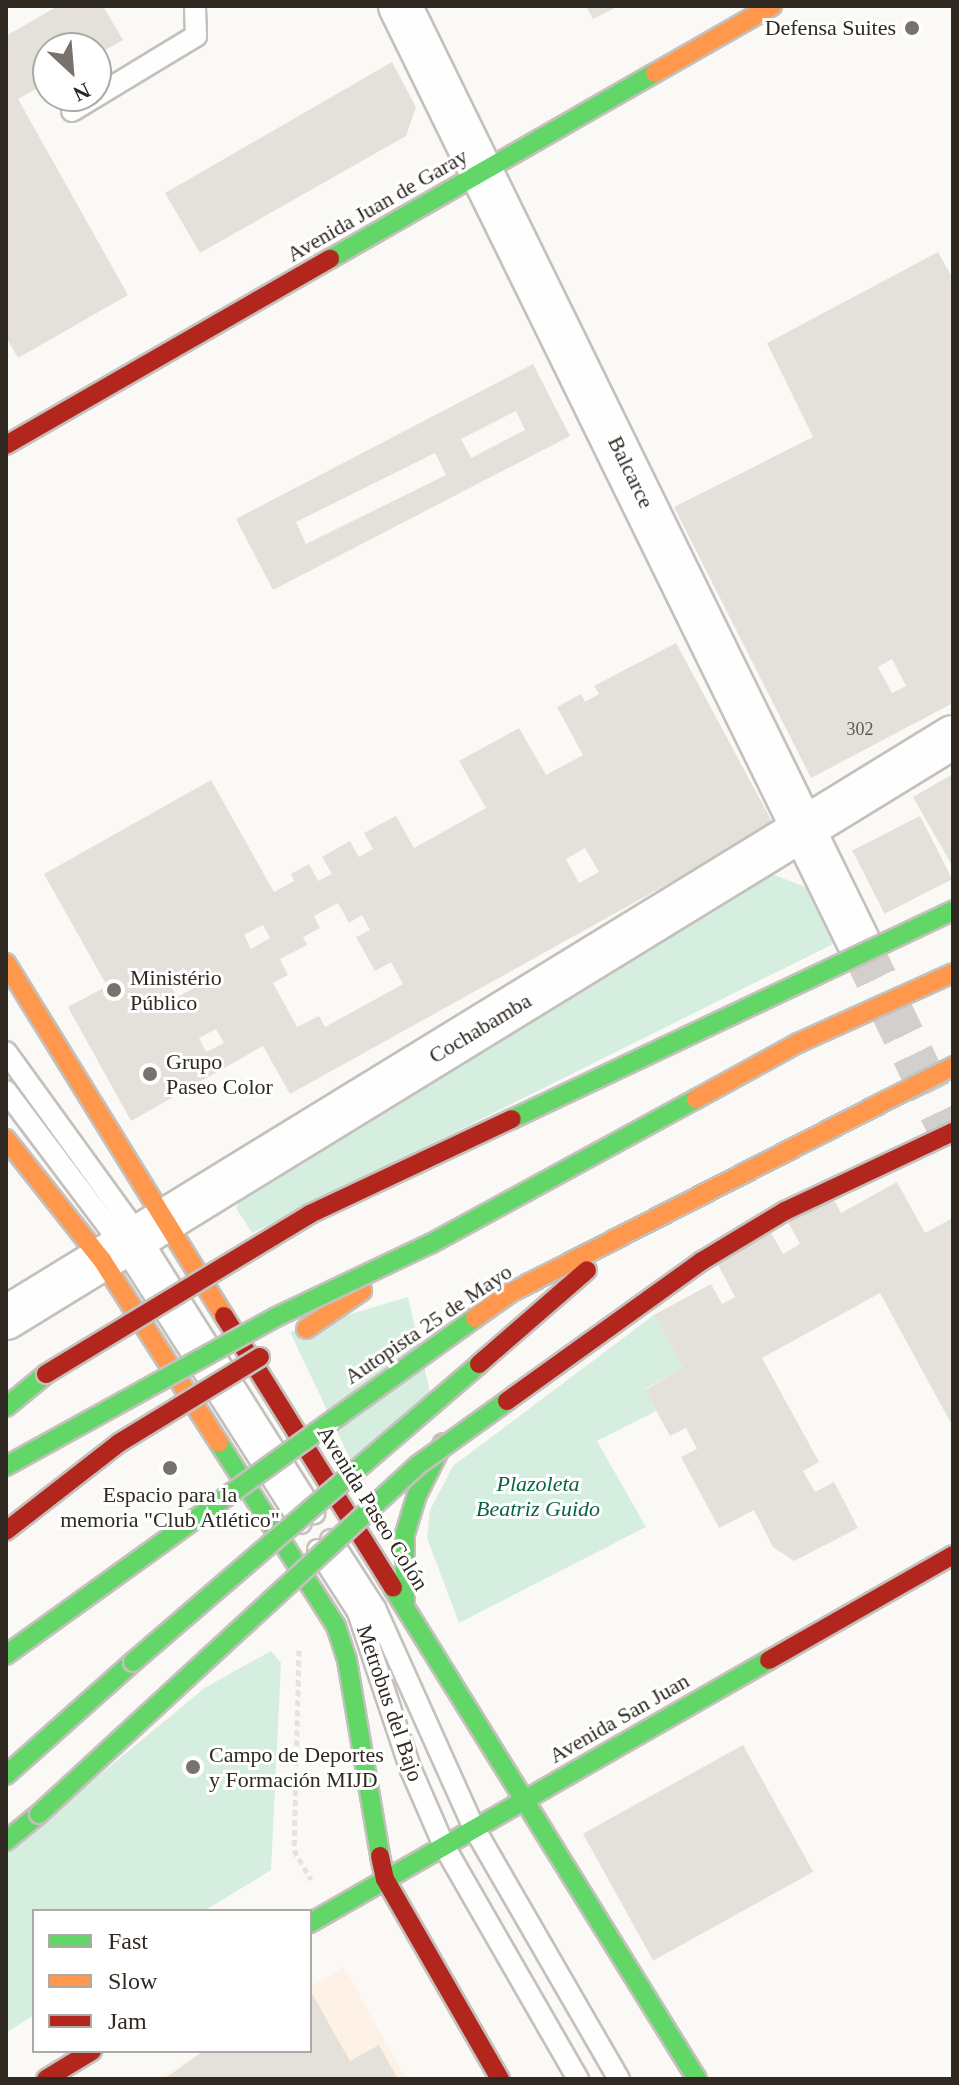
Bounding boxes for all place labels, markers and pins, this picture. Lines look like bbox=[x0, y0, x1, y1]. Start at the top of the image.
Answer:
place label: Defensa Suites bbox=[765, 15, 896, 41]
marker: Defensa Suites bbox=[903, 19, 921, 37]
place label: Ministério Público bbox=[130, 964, 222, 1016]
marker: Ministério Público bbox=[105, 981, 123, 999]
place label: Grupo Paseo Color bbox=[166, 1048, 273, 1100]
marker: Grupo Paseo Color bbox=[141, 1065, 159, 1083]
marker: Espacio para la memoria "Club Atlético" bbox=[161, 1459, 179, 1477]
place label: Espacio para la memoria "Club Atlético" bbox=[60, 1481, 280, 1532]
place label: Campo de Deportes y Formación MIJD bbox=[209, 1741, 384, 1792]
marker: Campo de Deportes y Formación MIJD bbox=[184, 1758, 202, 1776]

